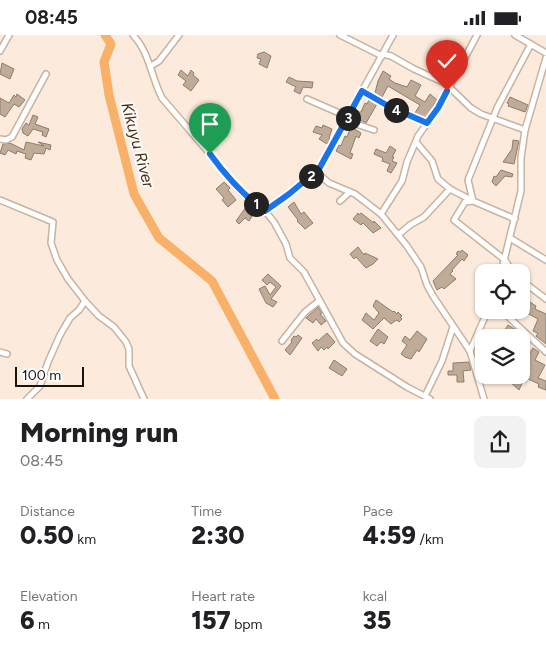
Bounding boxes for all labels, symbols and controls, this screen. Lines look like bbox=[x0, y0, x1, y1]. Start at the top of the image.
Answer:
text: 08:45 bbox=[25, 6, 78, 29]
pin bbox=[426, 40, 468, 91]
icon: check bbox=[433, 47, 461, 75]
pin: 4 bbox=[384, 97, 408, 123]
water label: Kikuyu River bbox=[117, 100, 159, 190]
text: 4 bbox=[392, 102, 401, 119]
pin bbox=[189, 103, 231, 154]
pin: 3 bbox=[336, 105, 360, 131]
icon: arrive bbox=[196, 110, 224, 138]
text: 3 bbox=[345, 110, 352, 127]
pin: 2 bbox=[298, 163, 324, 189]
text: 2 bbox=[307, 168, 316, 185]
pin: 1 bbox=[244, 191, 268, 217]
text: 1 bbox=[254, 196, 259, 213]
map controls bbox=[475, 264, 530, 384]
button: locate bbox=[475, 264, 530, 319]
button: layers bbox=[475, 329, 530, 384]
scale bar bbox=[15, 364, 84, 387]
text: 100 m bbox=[22, 367, 61, 384]
text: Morning run bbox=[20, 415, 178, 449]
button: share bbox=[474, 416, 526, 468]
text: 08:45 bbox=[20, 451, 63, 470]
text: Distance bbox=[20, 503, 75, 520]
text: Time bbox=[191, 503, 222, 520]
text: Pace bbox=[363, 503, 393, 520]
text: 0.50 bbox=[20, 520, 74, 550]
text: 2:30 bbox=[191, 520, 244, 550]
text: 4:59 bbox=[363, 520, 416, 550]
text: km bbox=[74, 531, 96, 548]
text: /km bbox=[416, 531, 444, 548]
text: Elevation bbox=[20, 588, 78, 605]
text: Heart rate bbox=[191, 588, 255, 605]
text: kcal bbox=[363, 588, 387, 605]
text: 6 bbox=[20, 605, 35, 635]
text: 157 bbox=[191, 605, 231, 635]
text: 35 bbox=[363, 605, 391, 635]
text: m bbox=[35, 616, 50, 633]
text: bpm bbox=[231, 616, 263, 633]

